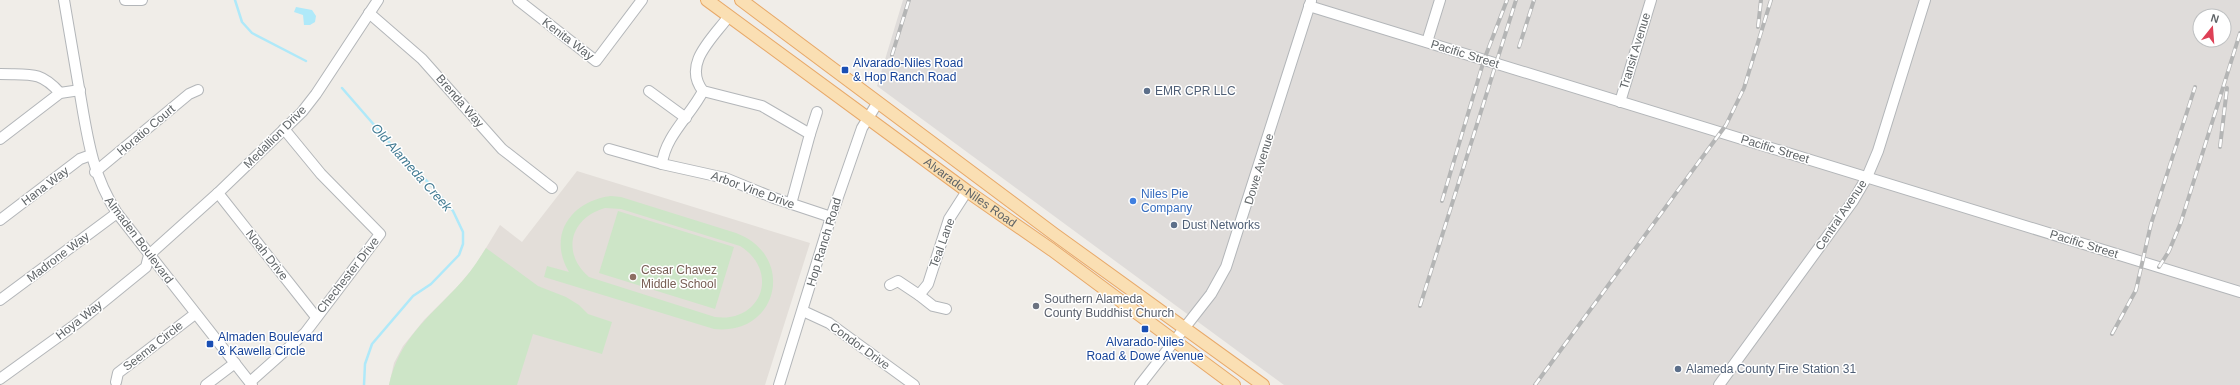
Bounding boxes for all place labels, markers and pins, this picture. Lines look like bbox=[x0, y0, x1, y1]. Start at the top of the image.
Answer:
place label: Alvarado-Niles Road & Hop Ranch Road bbox=[853, 56, 963, 84]
marker: Alvarado-Niles Road & Hop Ranch Road bbox=[840, 65, 850, 75]
place label: EMR CPR LLC bbox=[1155, 84, 1236, 98]
marker: EMR CPR LLC bbox=[1142, 86, 1152, 96]
place label: Niles Pie Company bbox=[1141, 187, 1192, 215]
marker: Niles Pie Company bbox=[1128, 196, 1138, 206]
place label: Dust Networks bbox=[1182, 218, 1260, 232]
marker: Dust Networks bbox=[1169, 220, 1179, 230]
place label: Cesar Chavez Middle School bbox=[641, 263, 717, 291]
marker: Cesar Chavez Middle School bbox=[628, 272, 638, 282]
place label: Southern Alameda County Buddhist Church bbox=[1044, 292, 1174, 320]
marker: Southern Alameda County Buddhist Church bbox=[1031, 301, 1041, 311]
marker: Alvarado-Niles Road & Dowe Avenue bbox=[1140, 324, 1150, 334]
place label: Almaden Boulevard & Kawella Circle bbox=[218, 330, 323, 358]
place label: Alvarado-Niles Road & Dowe Avenue bbox=[1086, 335, 1204, 363]
marker: Almaden Boulevard & Kawella Circle bbox=[205, 339, 215, 349]
place label: Alameda County Fire Station 31 bbox=[1686, 362, 1856, 376]
marker: Alameda County Fire Station 31 bbox=[1673, 364, 1683, 374]

